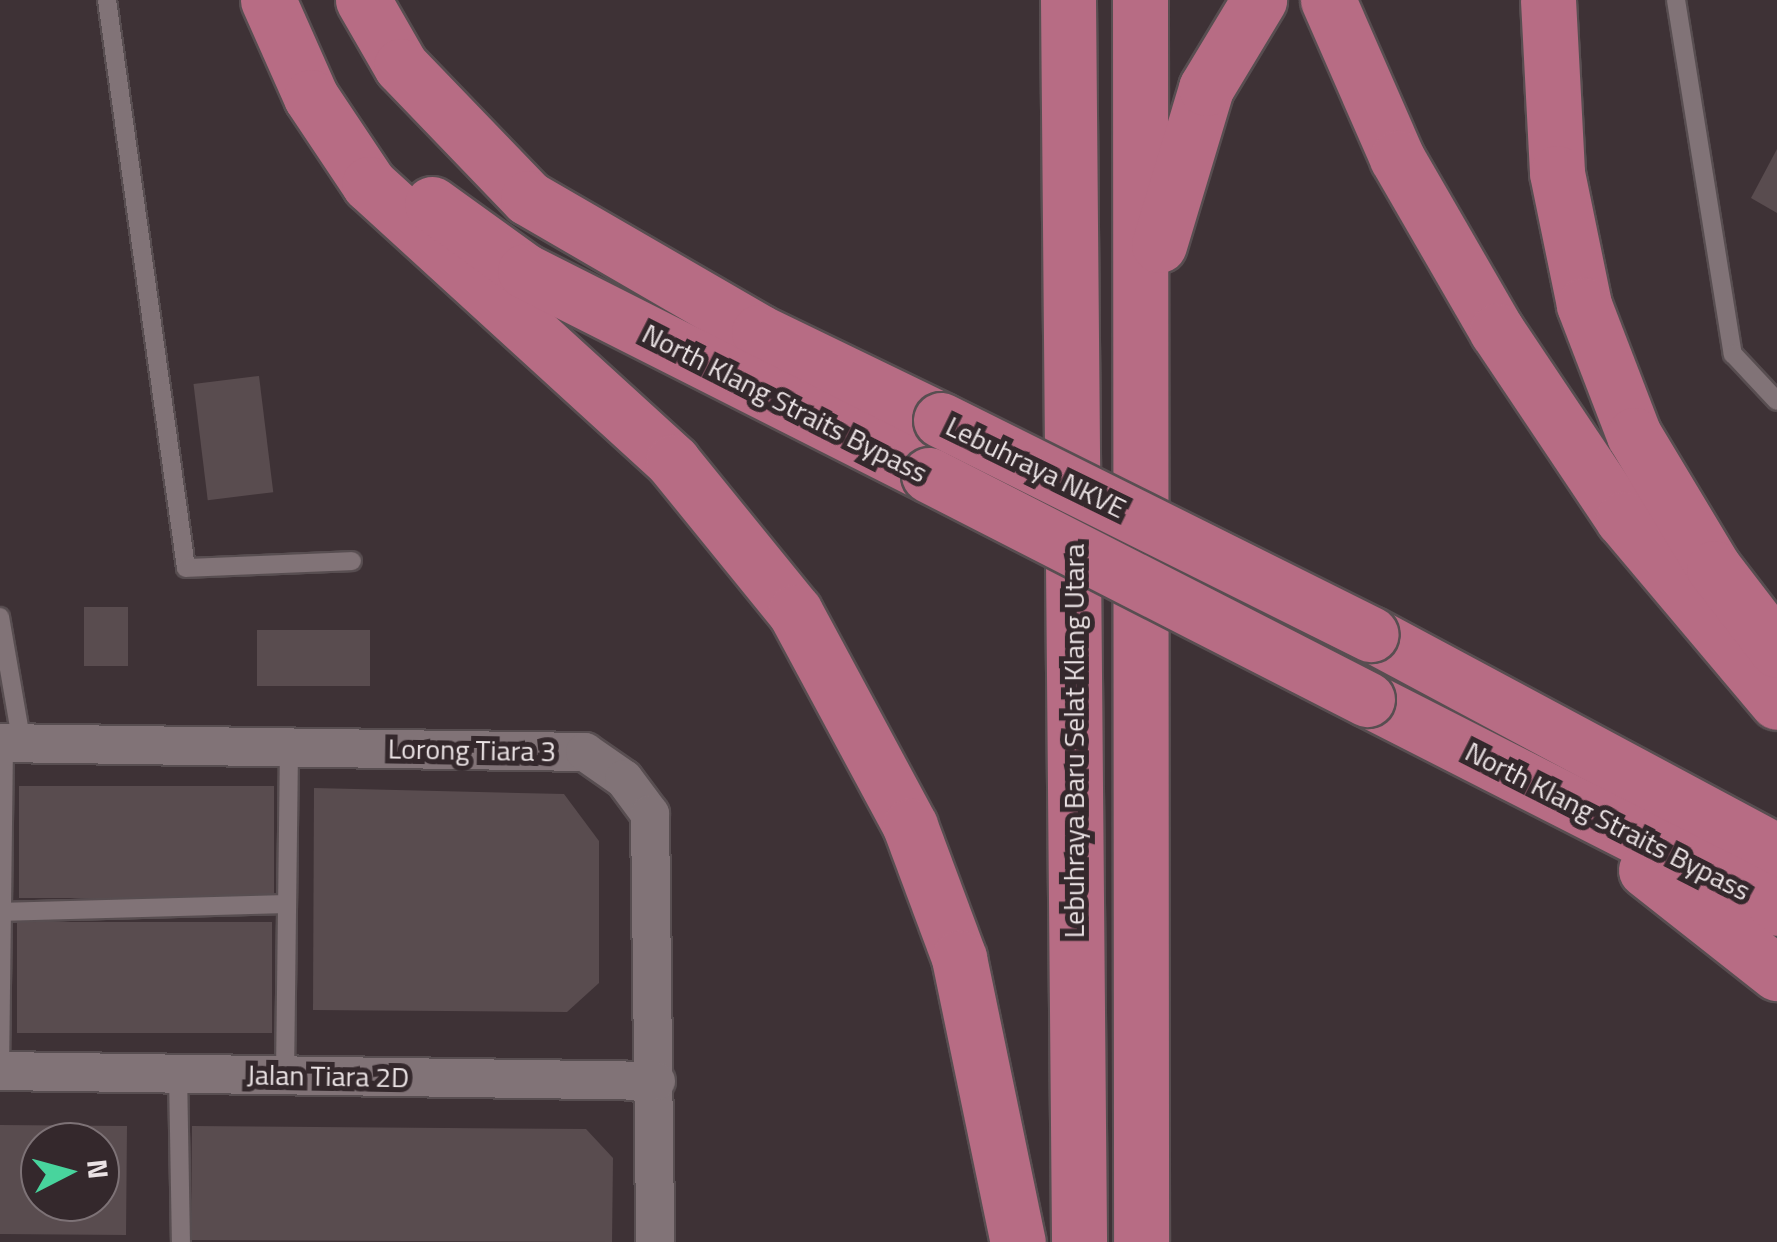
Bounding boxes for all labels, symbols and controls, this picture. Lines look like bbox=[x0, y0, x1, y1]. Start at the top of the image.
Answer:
street label: North Klang Straits Bypass bbox=[637, 316, 933, 490]
street label: Lebuhraya NKVE bbox=[941, 409, 1131, 525]
street label: Lebuhraya Baru Selat Klang Utara bbox=[1057, 544, 1091, 938]
street label: Lorong Tiara 3 bbox=[388, 732, 556, 768]
street label: North Klang Straits Bypass bbox=[1460, 734, 1756, 908]
street label: Jalan Tiara 2D bbox=[247, 1058, 409, 1094]
north arrow bbox=[20, 1122, 120, 1222]
text: N bbox=[76, 1157, 121, 1181]

